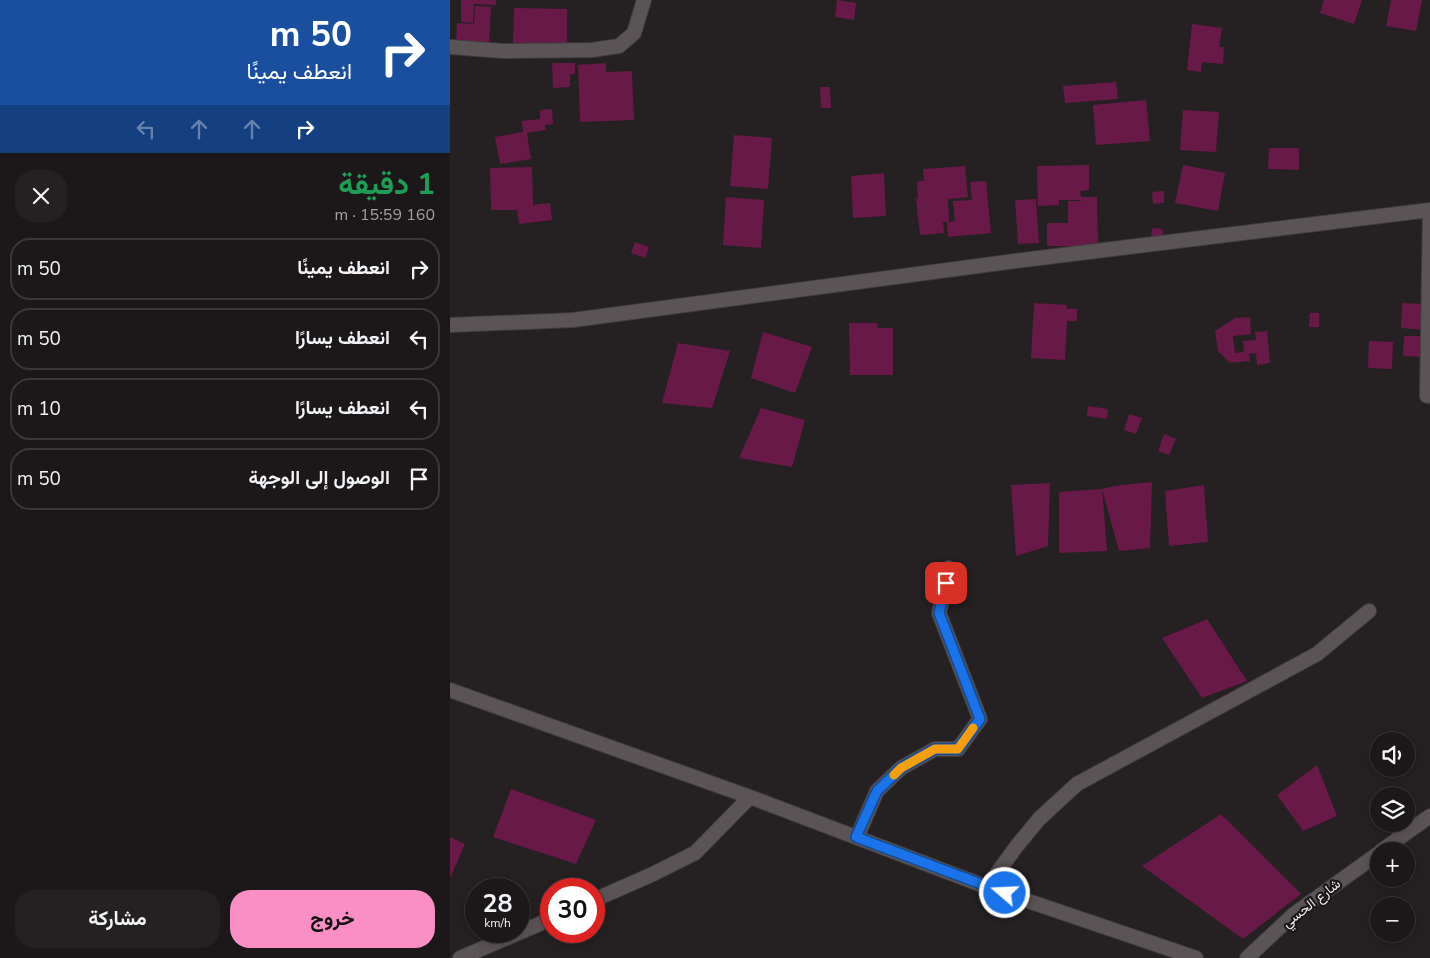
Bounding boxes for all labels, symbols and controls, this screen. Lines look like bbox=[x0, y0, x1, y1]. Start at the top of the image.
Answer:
text: 50 m bbox=[270, 11, 352, 58]
icon: right bbox=[370, 20, 435, 85]
text: انعطف يمينًا bbox=[246, 57, 352, 87]
icon: left bbox=[132, 115, 160, 143]
icon: ahead bbox=[185, 115, 213, 143]
icon: ahead bbox=[238, 115, 266, 143]
icon: right bbox=[291, 115, 319, 143]
text: 1 دقيقة bbox=[338, 164, 435, 205]
button: close bbox=[15, 170, 67, 222]
text: 160 m · 15:59 bbox=[334, 204, 435, 226]
text: انعطف يمينًا bbox=[297, 255, 390, 281]
icon: right bbox=[405, 255, 433, 283]
text: 50 m bbox=[17, 256, 61, 282]
text: انعطف يسارًا bbox=[295, 325, 390, 351]
icon: left bbox=[405, 325, 433, 353]
text: 50 m bbox=[17, 326, 61, 352]
text: انعطف يسارًا bbox=[295, 395, 390, 421]
icon: left bbox=[405, 395, 433, 423]
text: 10 m bbox=[17, 396, 61, 422]
text: الوصول إلى الوجهة bbox=[248, 465, 390, 491]
icon: arrive bbox=[405, 465, 433, 493]
text: 50 m bbox=[17, 466, 61, 492]
pin bbox=[925, 562, 967, 604]
icon: arrive bbox=[932, 569, 960, 597]
map controls bbox=[1370, 732, 1415, 942]
button: sound bbox=[1370, 732, 1415, 777]
button: layers bbox=[1370, 787, 1415, 832]
button: + bbox=[1370, 842, 1415, 887]
position arrow bbox=[978, 866, 1030, 918]
street label: شارع الحسي bbox=[1278, 875, 1346, 934]
speed limit sign: 30 bbox=[540, 878, 605, 943]
text: 28 bbox=[482, 887, 513, 921]
button: مشاركة bbox=[15, 890, 220, 948]
button: خروج bbox=[230, 890, 435, 948]
button: − bbox=[1370, 897, 1415, 942]
text: km/h bbox=[484, 915, 511, 931]

